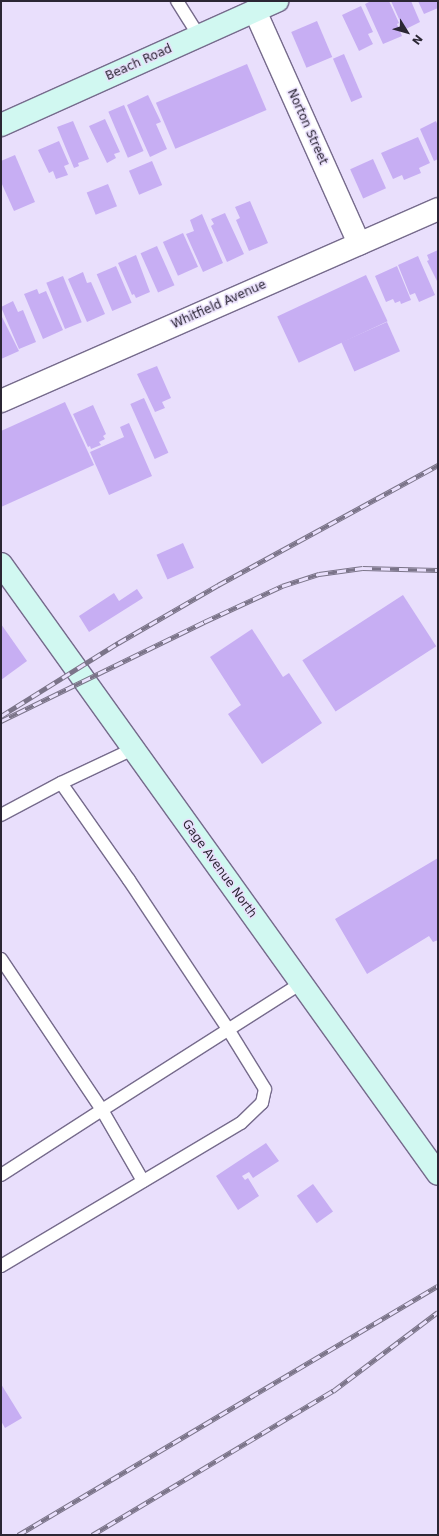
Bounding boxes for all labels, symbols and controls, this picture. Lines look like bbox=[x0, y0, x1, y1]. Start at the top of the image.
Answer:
north arrow bbox=[387, 12, 427, 52]
text: N bbox=[409, 32, 425, 47]
street label: Beach Road bbox=[104, 42, 174, 84]
street label: Norton Street bbox=[284, 87, 330, 167]
street label: Whitfield Avenue bbox=[170, 278, 268, 332]
street label: Gage Avenue North bbox=[179, 817, 259, 921]

